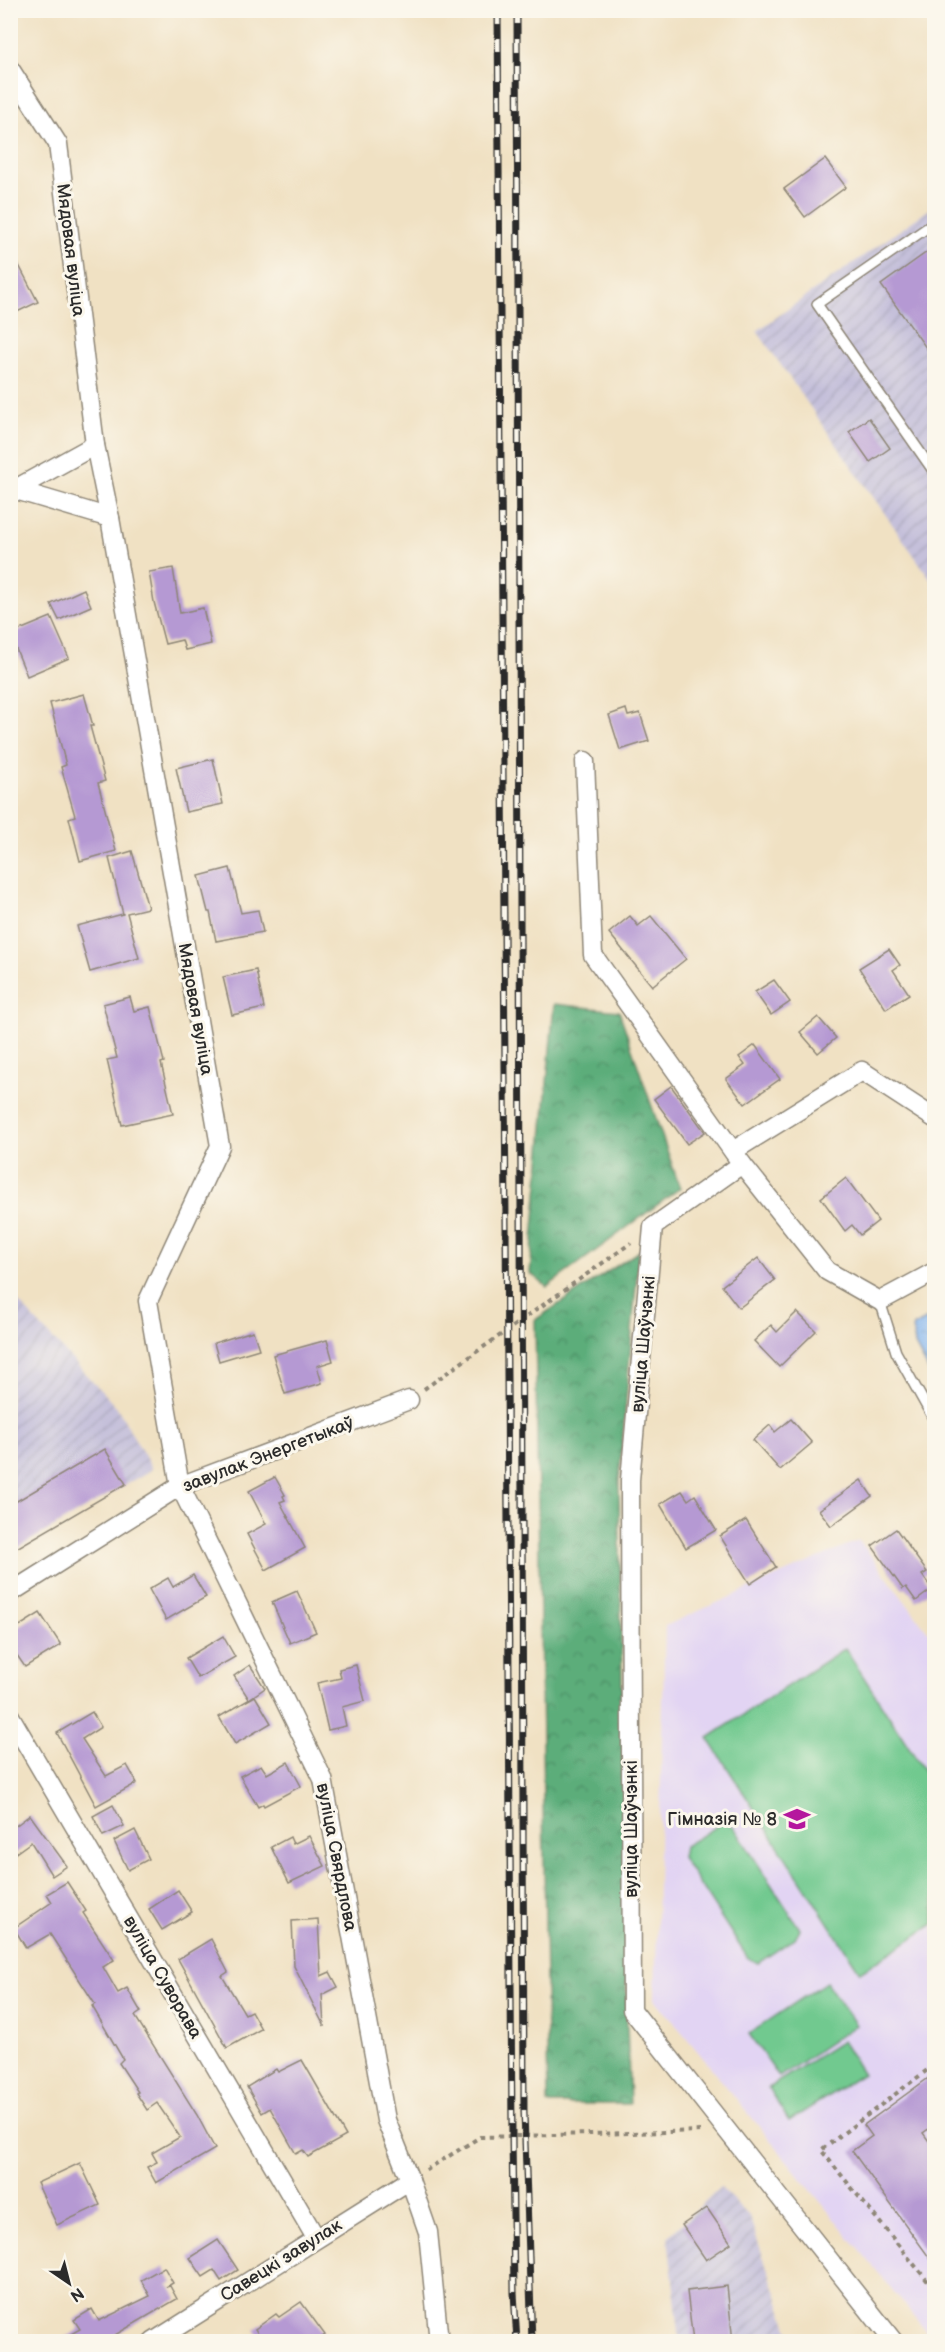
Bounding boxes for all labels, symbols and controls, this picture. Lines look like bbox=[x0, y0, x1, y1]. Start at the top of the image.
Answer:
street label: Мядовая вуліца bbox=[52, 182, 89, 318]
street label: Мядовая вуліца bbox=[174, 941, 218, 1077]
street label: вуліца Шаўчэнкі bbox=[627, 1275, 660, 1414]
street label: завулак Энергетыкаў bbox=[180, 1412, 357, 1497]
street label: вуліца Шаўчэнкі bbox=[621, 1760, 642, 1898]
street label: вуліца Свярдлова bbox=[312, 1781, 361, 1933]
school or university icon: Гімназія № 8 bbox=[782, 1804, 812, 1834]
place label: Гімназія № 8 bbox=[667, 1809, 777, 1830]
street label: вуліца Суворава bbox=[119, 1912, 206, 2043]
street label: Савецкі завулак bbox=[217, 2214, 346, 2306]
north arrow bbox=[39, 2253, 99, 2313]
text: N bbox=[66, 2283, 87, 2305]

